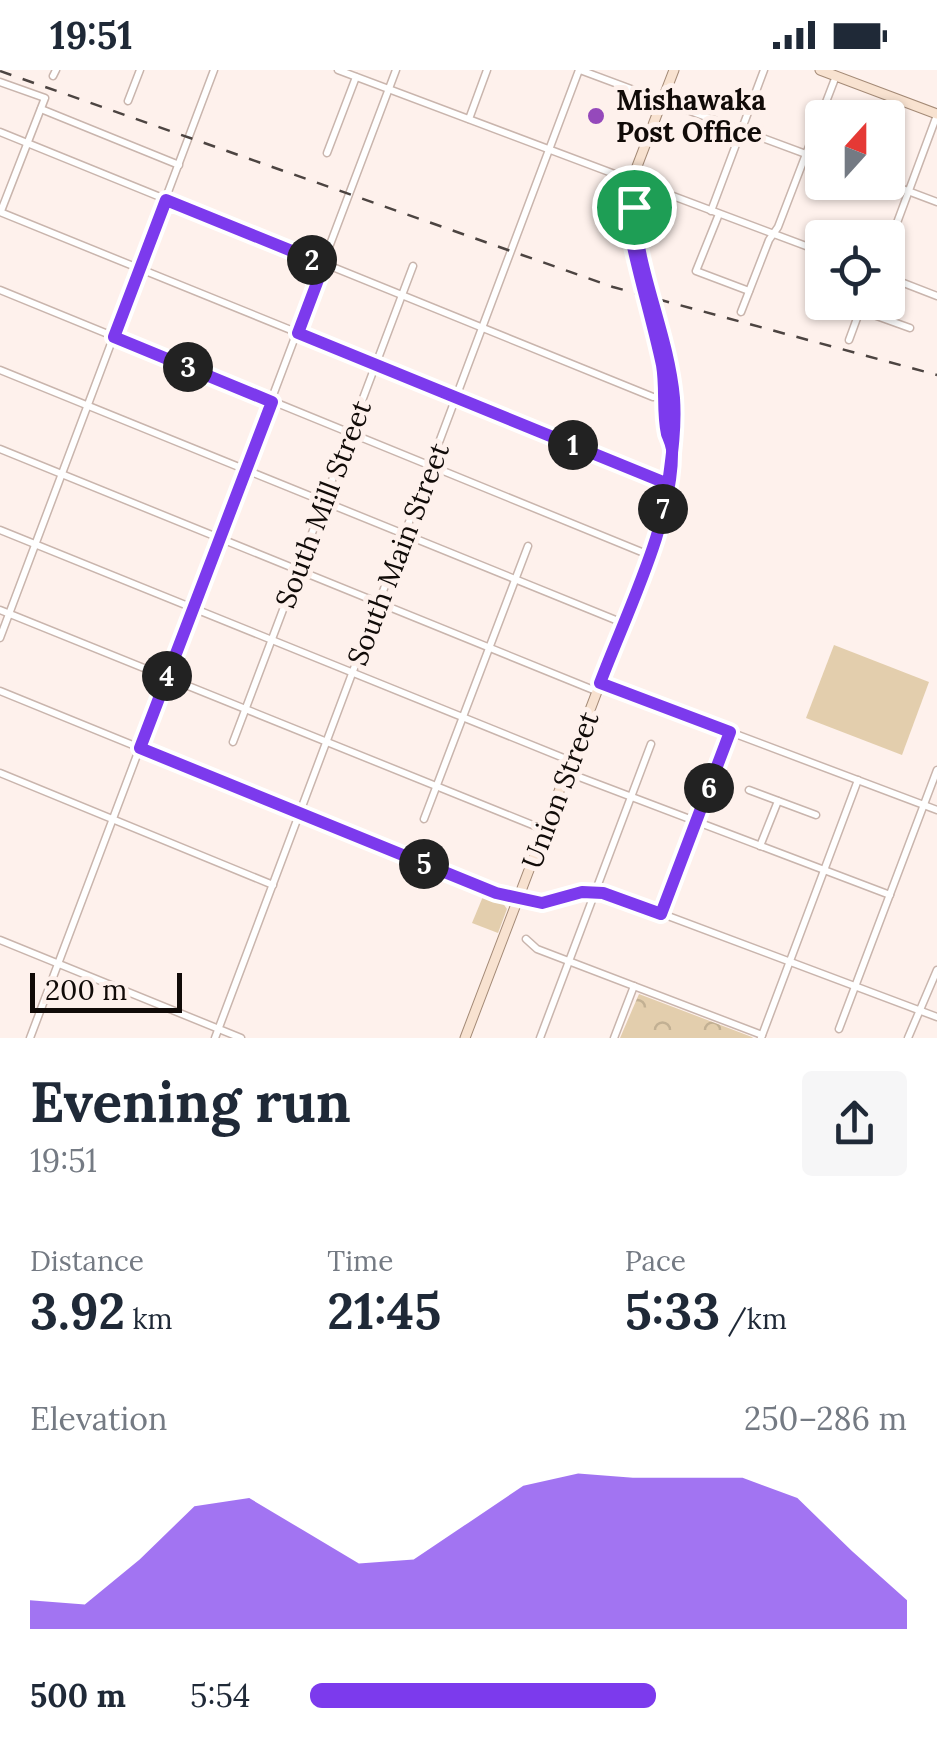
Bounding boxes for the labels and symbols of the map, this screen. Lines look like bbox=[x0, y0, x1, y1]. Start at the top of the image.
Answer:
place label: Mishawaka Post Office bbox=[616, 82, 766, 150]
north arrow bbox=[805, 100, 905, 200]
marker: Mishawaka Post Office bbox=[585, 105, 607, 127]
pin bbox=[592, 165, 677, 250]
pin: 2 bbox=[287, 235, 337, 285]
pin: 3 bbox=[163, 342, 213, 392]
street label: South Mill Street bbox=[267, 395, 379, 613]
pin: 1 bbox=[548, 420, 598, 470]
street label: South Main Street bbox=[339, 437, 457, 670]
pin: 7 bbox=[638, 484, 688, 534]
pin: 4 bbox=[142, 651, 192, 701]
street label: Union Street bbox=[513, 706, 607, 874]
pin: 6 bbox=[684, 763, 734, 813]
pin: 5 bbox=[399, 839, 449, 889]
scale bar bbox=[30, 968, 182, 1013]

